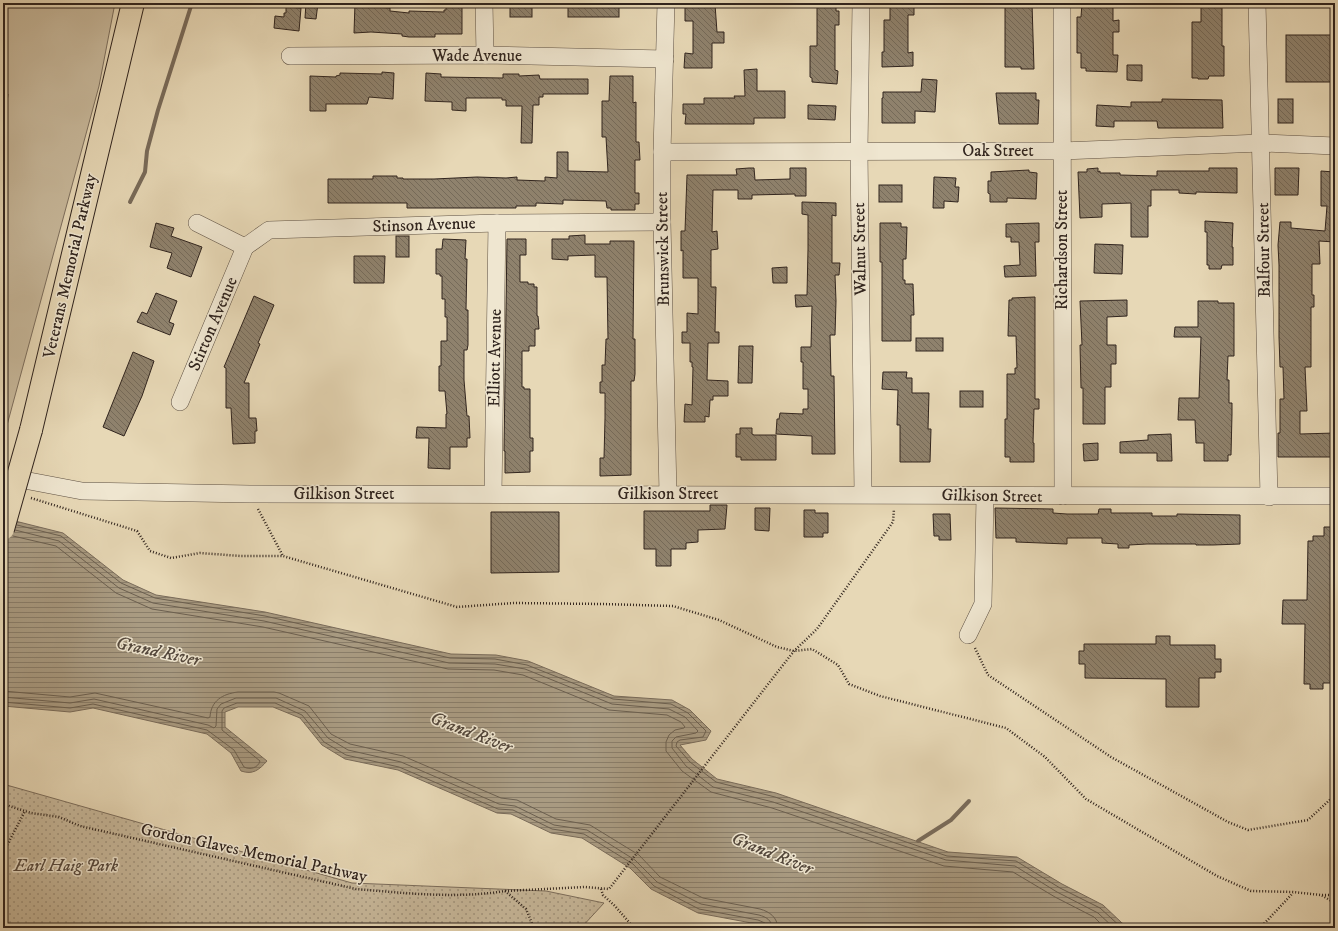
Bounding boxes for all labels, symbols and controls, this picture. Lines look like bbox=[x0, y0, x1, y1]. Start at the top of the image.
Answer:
street label: Wade Avenue bbox=[431, 45, 522, 67]
street label: Oak Street bbox=[962, 140, 1034, 162]
street label: Veterans Memorial Parkway bbox=[38, 171, 102, 361]
street label: Richardson Street bbox=[1051, 189, 1073, 310]
street label: Brunswick Street bbox=[651, 191, 675, 306]
street label: Walnut Street bbox=[848, 202, 872, 297]
street label: Balfour Street bbox=[1252, 202, 1276, 298]
street label: Stinson Avenue bbox=[372, 212, 476, 238]
street label: Stirton Avenue bbox=[183, 274, 243, 374]
street label: Elliott Avenue bbox=[483, 309, 507, 407]
street label: Gilkison Street bbox=[294, 483, 395, 505]
street label: Gilkison Street bbox=[618, 483, 719, 505]
street label: Gilkison Street bbox=[941, 484, 1043, 508]
water label: Grand River bbox=[114, 632, 204, 672]
water label: Grand River bbox=[427, 707, 517, 759]
street label: Gordon Glaves Memorial Pathway bbox=[139, 818, 370, 888]
water label: Grand River bbox=[728, 828, 817, 881]
park label: Earl Haig Park bbox=[13, 855, 119, 877]

